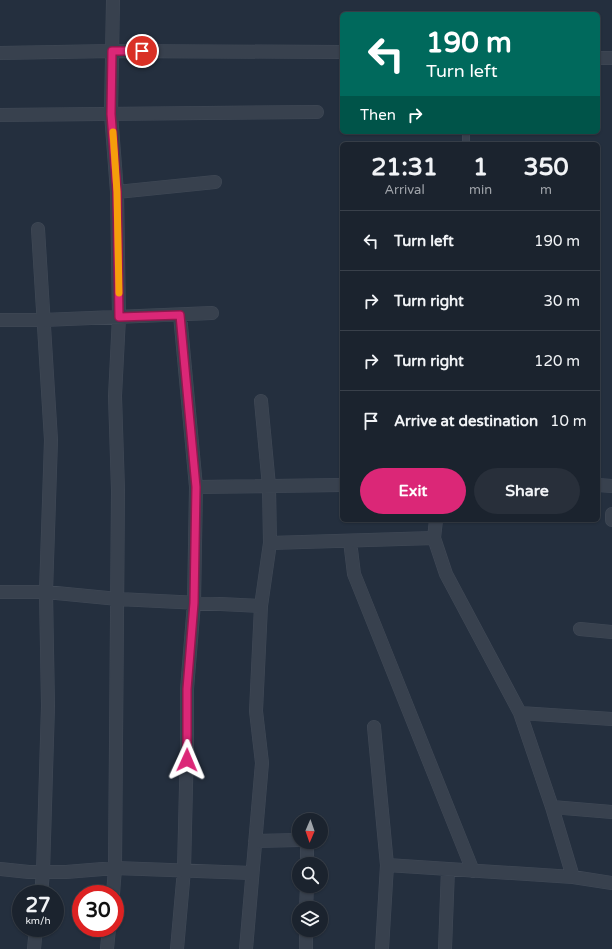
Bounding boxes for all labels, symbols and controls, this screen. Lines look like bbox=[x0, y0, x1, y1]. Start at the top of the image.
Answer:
text: 190 m bbox=[426, 26, 512, 60]
icon: left bbox=[360, 28, 412, 80]
pin bbox=[125, 34, 159, 68]
icon: arrive bbox=[131, 40, 153, 62]
text: Turn left bbox=[426, 60, 498, 82]
icon: right bbox=[404, 104, 426, 126]
text: Then bbox=[360, 106, 396, 124]
text: 21:31 bbox=[371, 153, 438, 182]
text: 1 bbox=[473, 153, 488, 182]
text: 350 bbox=[523, 153, 569, 182]
text: Arrival bbox=[384, 182, 425, 198]
text: min bbox=[469, 182, 492, 198]
text: m bbox=[540, 182, 552, 198]
icon: left bbox=[360, 230, 382, 252]
text: Turn left bbox=[394, 232, 454, 250]
text: 190 m bbox=[534, 232, 580, 250]
icon: right bbox=[360, 290, 382, 312]
text: Turn right bbox=[394, 292, 464, 310]
text: 30 m bbox=[543, 292, 580, 310]
icon: right bbox=[360, 350, 382, 372]
text: Turn right bbox=[394, 352, 464, 370]
text: 120 m bbox=[534, 352, 580, 370]
icon: arrive bbox=[360, 410, 382, 432]
text: Arrive at destination bbox=[394, 412, 538, 430]
text: 10 m bbox=[550, 412, 587, 430]
button: Exit bbox=[360, 468, 466, 514]
button: Share bbox=[474, 468, 580, 514]
position arrow bbox=[166, 739, 208, 781]
north arrow bbox=[292, 813, 328, 849]
map controls bbox=[292, 813, 328, 937]
button: search bbox=[292, 857, 328, 893]
speed limit sign: 30 bbox=[72, 885, 124, 937]
text: 27 bbox=[25, 894, 51, 918]
button: layers bbox=[292, 901, 328, 937]
text: km/h bbox=[25, 915, 51, 927]

